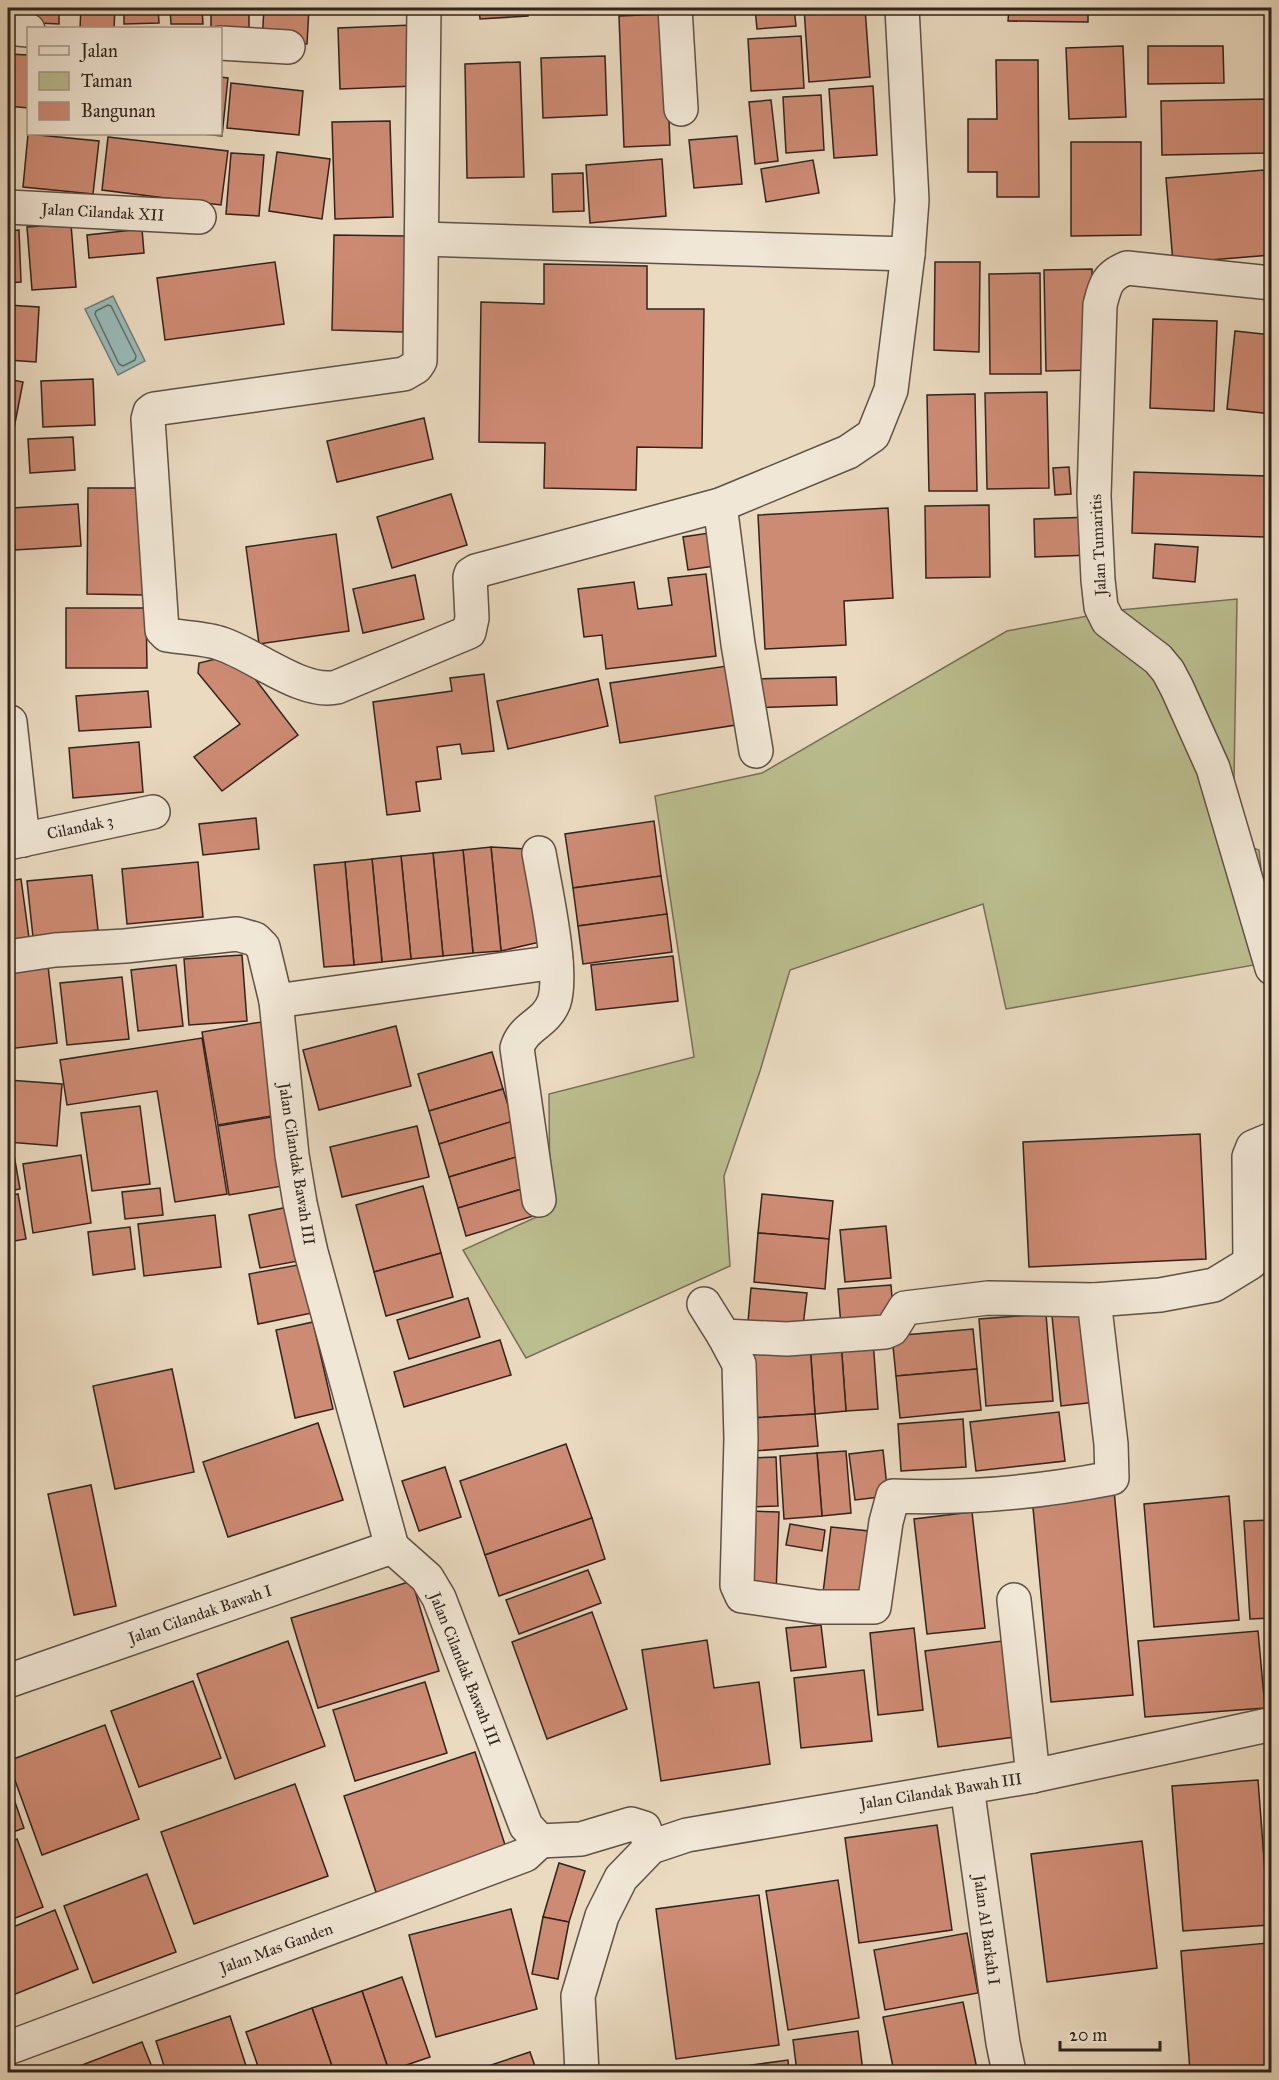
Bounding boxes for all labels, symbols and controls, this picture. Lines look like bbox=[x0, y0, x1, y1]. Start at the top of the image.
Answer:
legend bbox=[27, 27, 222, 135]
text: Jalan bbox=[79, 40, 118, 63]
text: Taman bbox=[81, 70, 133, 92]
text: Bangunan bbox=[81, 100, 156, 123]
street label: Jalan Cilandak XII bbox=[39, 199, 165, 226]
street label: Jalan Tumaritis bbox=[1086, 494, 1111, 598]
street label: Cilandak 3 bbox=[45, 811, 115, 843]
street label: Jalan Cilandak Bawah III bbox=[273, 1080, 319, 1247]
street label: Jalan Cilandak Bawah I bbox=[124, 1580, 275, 1649]
street label: Jalan Cilandak Bawah III bbox=[424, 1588, 505, 1749]
street label: Jalan Cilandak Bawah III bbox=[857, 1769, 1024, 1815]
street label: Jalan Al Barkah I bbox=[969, 1872, 1004, 1987]
street label: Jalan Mas Ganden bbox=[215, 1919, 336, 1979]
scale bar bbox=[1060, 2014, 1160, 2052]
text: 20 m bbox=[1069, 2024, 1107, 2046]

